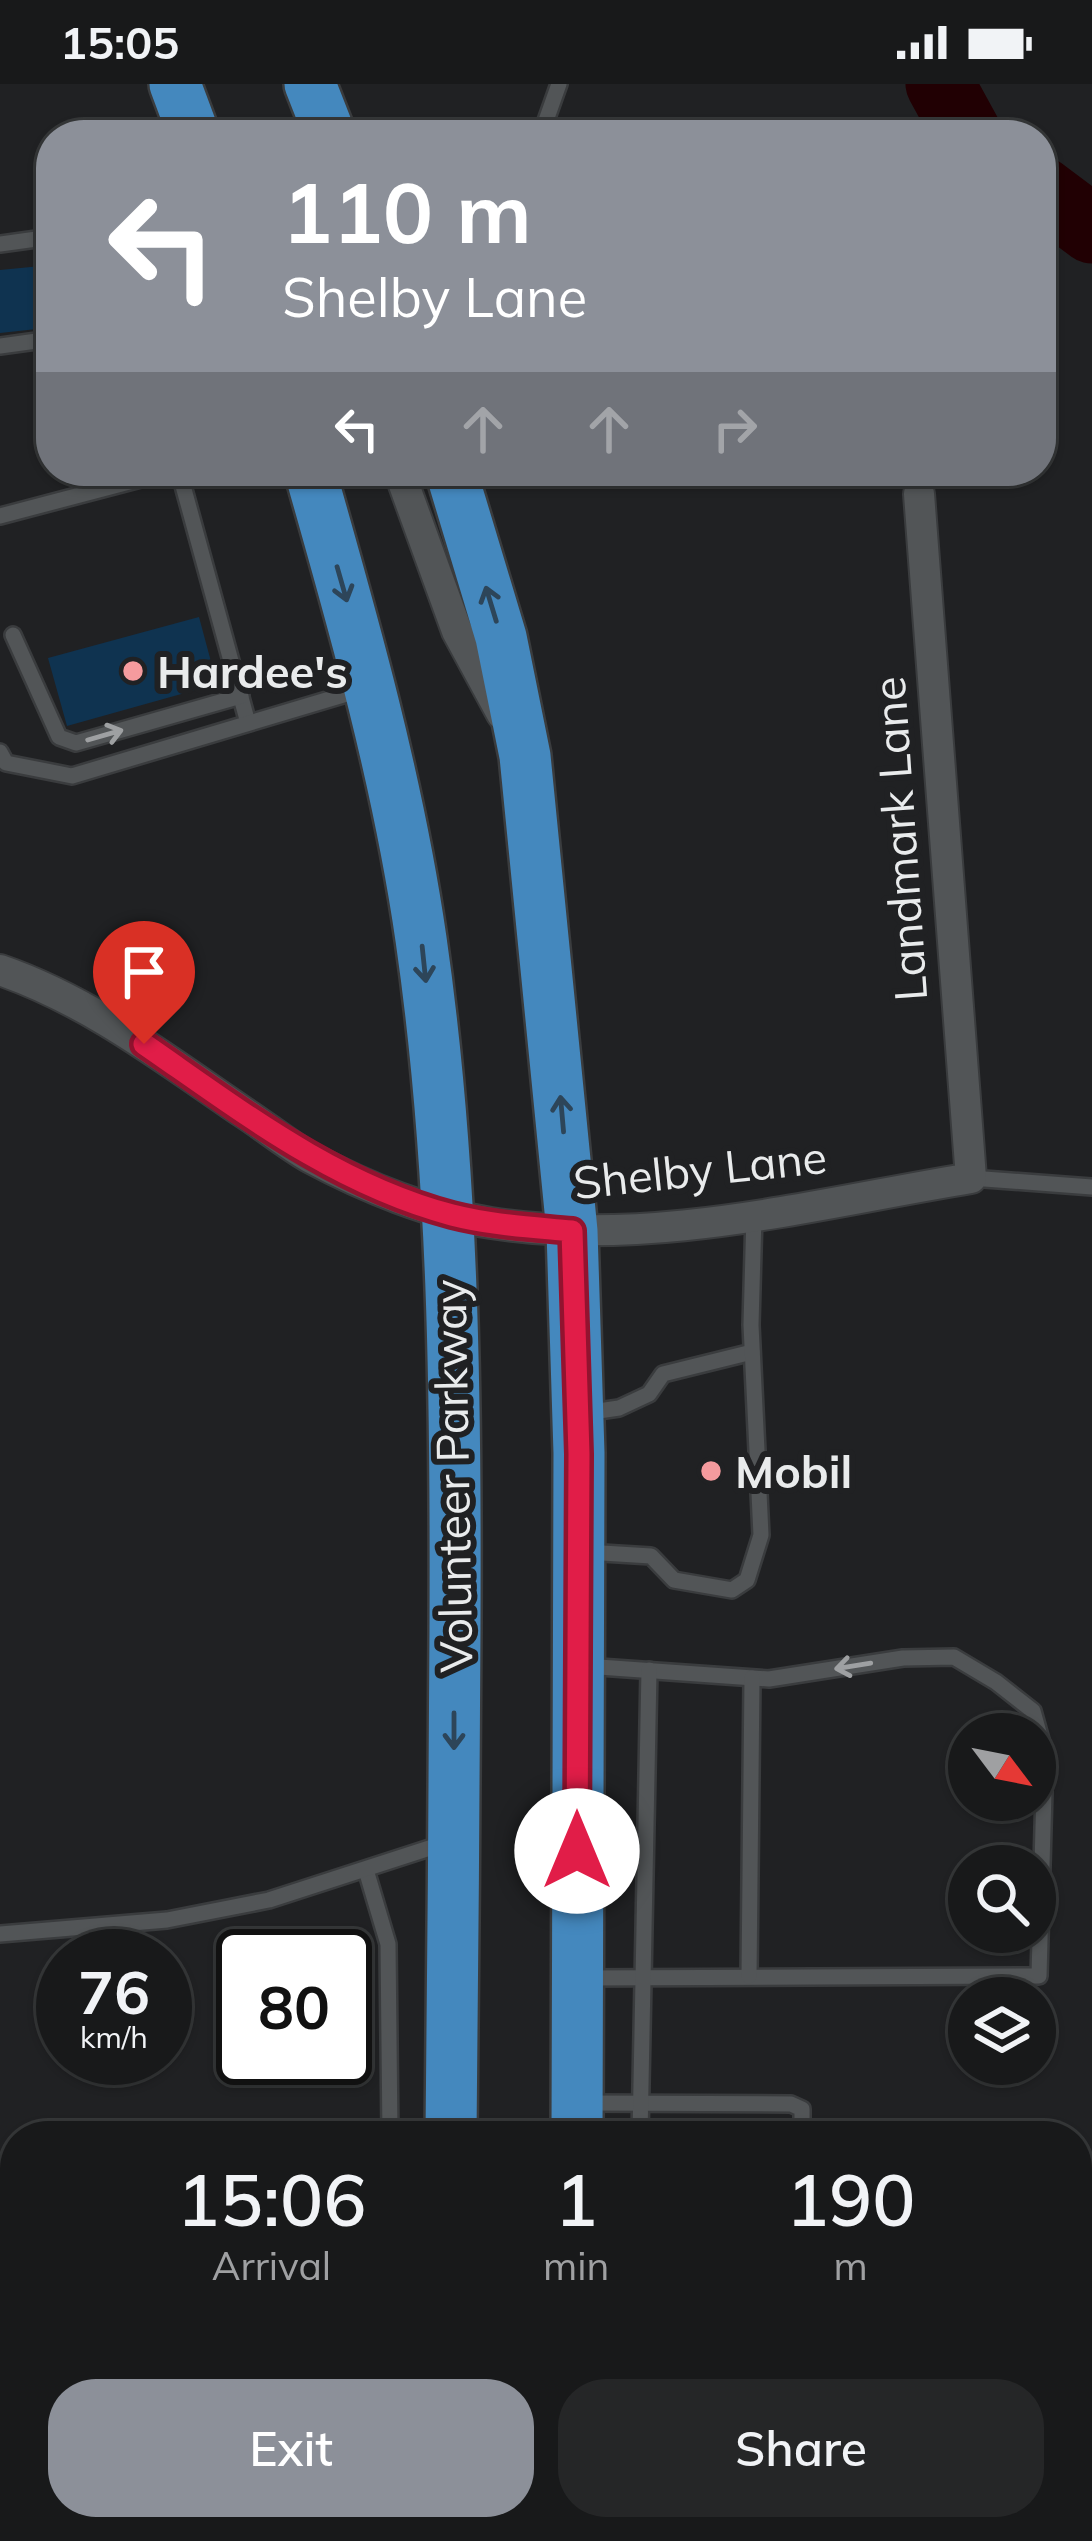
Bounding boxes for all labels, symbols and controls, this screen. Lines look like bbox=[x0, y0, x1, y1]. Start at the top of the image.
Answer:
text: 15:05 bbox=[60, 14, 179, 70]
text: 110 m bbox=[282, 159, 532, 264]
icon: left bbox=[84, 168, 240, 324]
text: Shelby Lane bbox=[282, 263, 587, 331]
icon: left bbox=[324, 396, 390, 462]
icon: ahead bbox=[450, 396, 516, 462]
icon: ahead bbox=[576, 396, 642, 462]
icon: right bbox=[702, 396, 768, 462]
one-way arrow bbox=[332, 564, 354, 602]
one-way arrow bbox=[479, 586, 501, 624]
place label: Hardee's bbox=[157, 643, 348, 699]
marker: Hardee's bbox=[120, 658, 146, 684]
street label: Landmark Lane bbox=[860, 675, 938, 1003]
one-way arrow bbox=[85, 723, 123, 745]
pin bbox=[93, 921, 195, 1044]
icon: arrive bbox=[111, 939, 177, 1005]
one-way arrow bbox=[413, 944, 435, 983]
one-way arrow bbox=[551, 1096, 574, 1135]
street label: Shelby Lane bbox=[571, 1128, 829, 1210]
street label: Volunteer Parkway bbox=[421, 1279, 483, 1673]
place label: Mobil bbox=[735, 1443, 852, 1499]
marker: Mobil bbox=[698, 1458, 724, 1484]
one-way arrow bbox=[834, 1655, 873, 1678]
one-way arrow bbox=[443, 1711, 466, 1750]
north arrow bbox=[948, 1713, 1056, 1821]
map controls bbox=[948, 1713, 1056, 2085]
position arrow bbox=[514, 1788, 640, 1914]
button: search bbox=[948, 1845, 1056, 1953]
speed limit sign: 80 bbox=[216, 1929, 372, 2085]
text: 76 bbox=[78, 1954, 150, 2029]
button: layers bbox=[948, 1977, 1056, 2085]
text: km/h bbox=[80, 2018, 148, 2056]
text: 15:06 bbox=[177, 2154, 366, 2244]
text: 1 bbox=[555, 2154, 598, 2244]
text: 190 bbox=[786, 2154, 915, 2244]
text: Arrival bbox=[212, 2241, 331, 2290]
text: min bbox=[543, 2241, 609, 2290]
text: m bbox=[834, 2241, 868, 2290]
button: Exit bbox=[48, 2379, 534, 2517]
button: Share bbox=[558, 2379, 1044, 2517]

